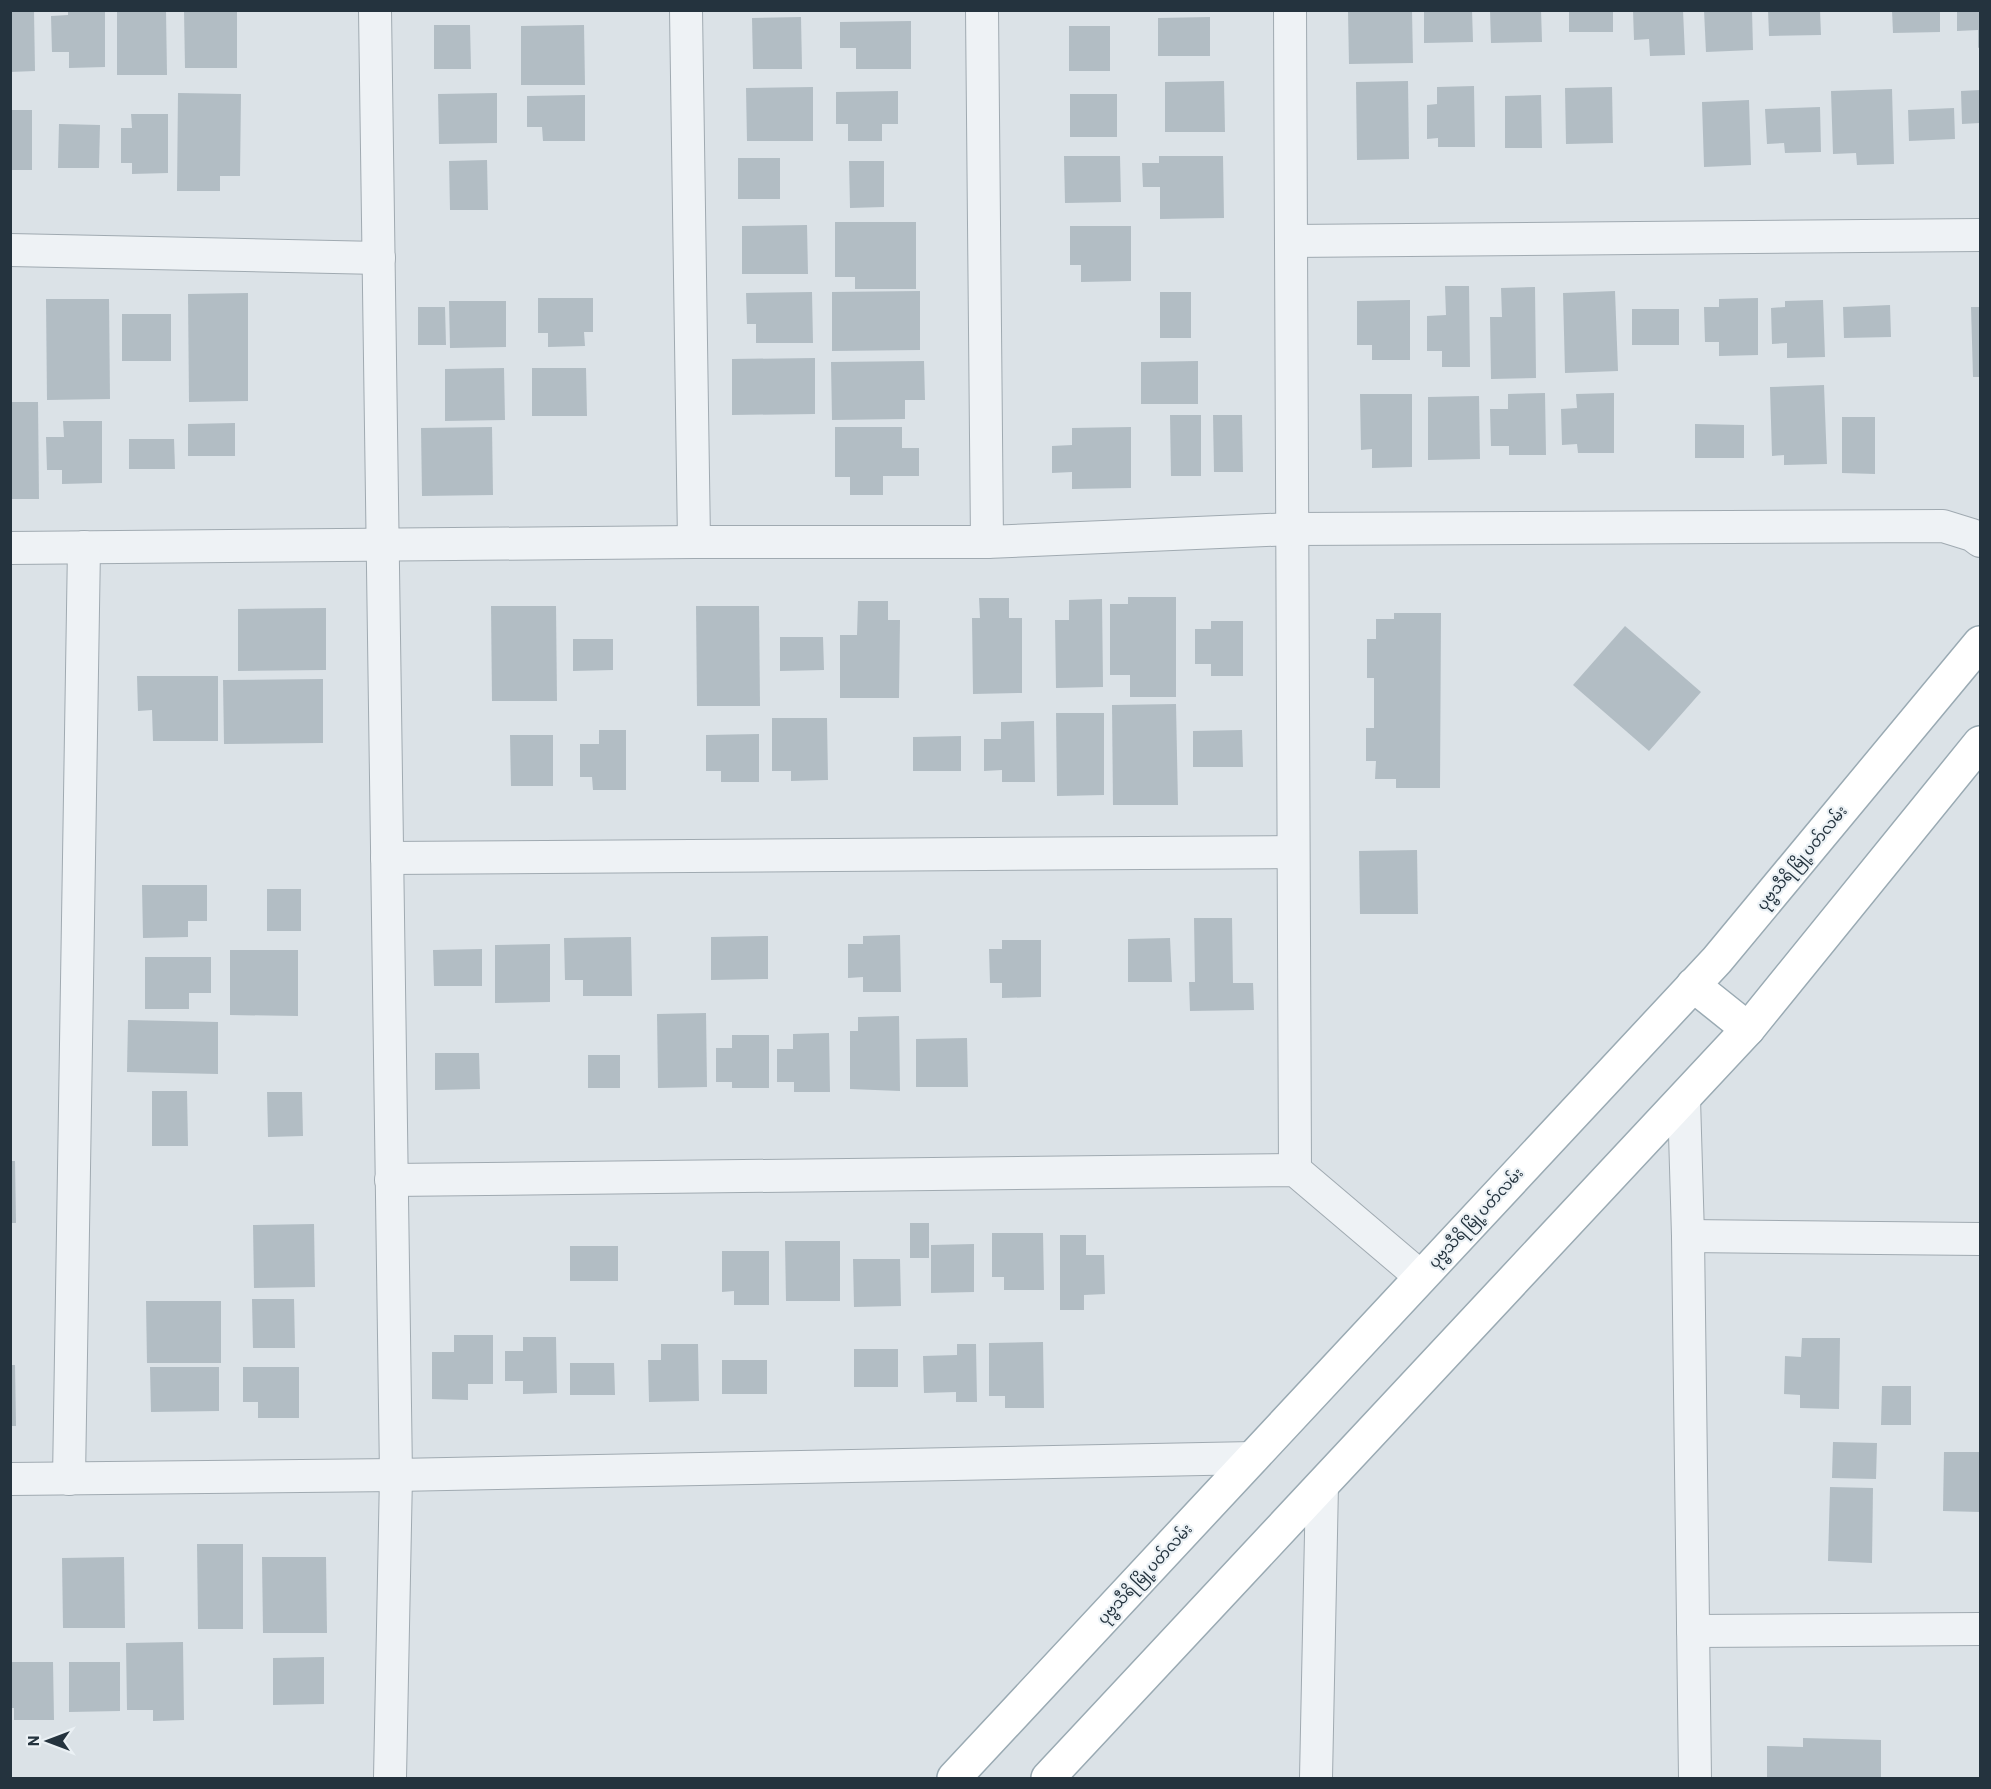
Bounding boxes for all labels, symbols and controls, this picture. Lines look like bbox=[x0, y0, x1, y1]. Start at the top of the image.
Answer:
street label: ပုဗ္ဗသီရိ မြို့ပတ်လမ်း bbox=[1752, 802, 1853, 916]
street label: ပုဗ္ဗသီရိ မြို့ပတ်လမ်း bbox=[1424, 1164, 1529, 1274]
street label: ပုဗ္ဗသီရိ မြို့ပတ်လမ်း bbox=[1093, 1520, 1198, 1630]
north arrow bbox=[18, 1711, 78, 1771]
text: N bbox=[23, 1736, 42, 1746]

